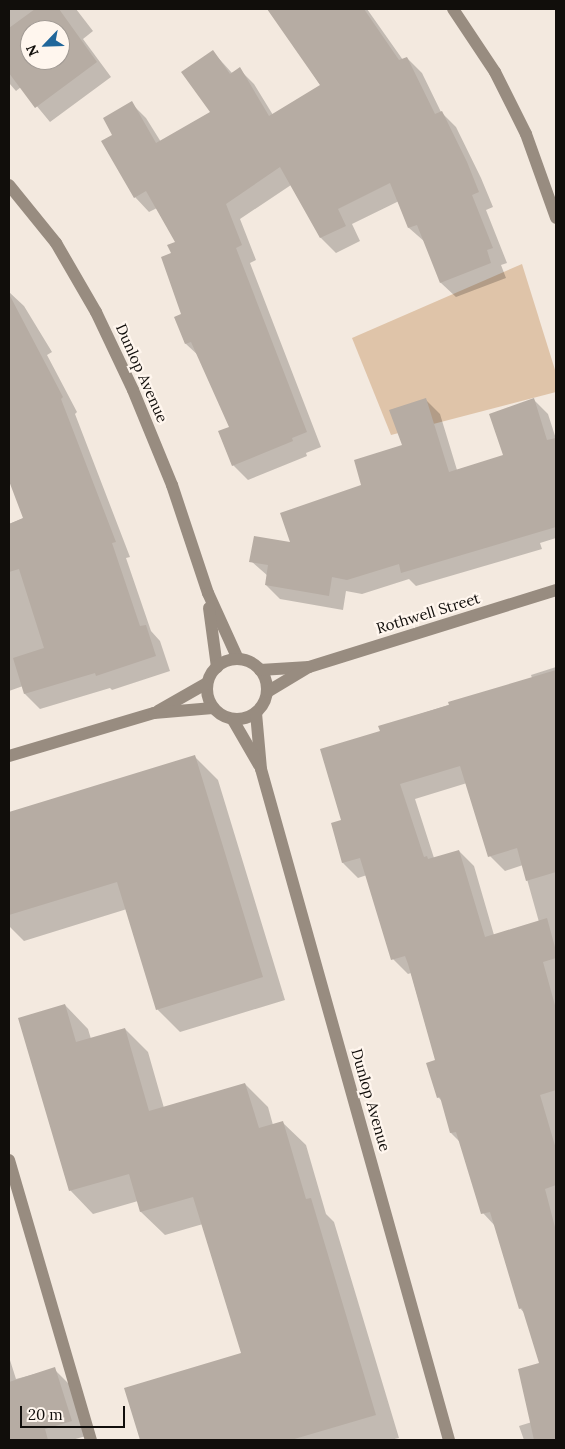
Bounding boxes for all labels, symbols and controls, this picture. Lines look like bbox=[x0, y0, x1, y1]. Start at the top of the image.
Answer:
north arrow bbox=[20, 20, 70, 70]
text: N bbox=[22, 42, 43, 59]
street label: Dunlop Avenue bbox=[112, 321, 172, 425]
street label: Rothwell Street bbox=[374, 589, 482, 637]
street label: Dunlop Avenue bbox=[348, 1047, 394, 1153]
scale bar bbox=[22, 1396, 128, 1428]
text: 20 m bbox=[28, 1405, 63, 1424]

